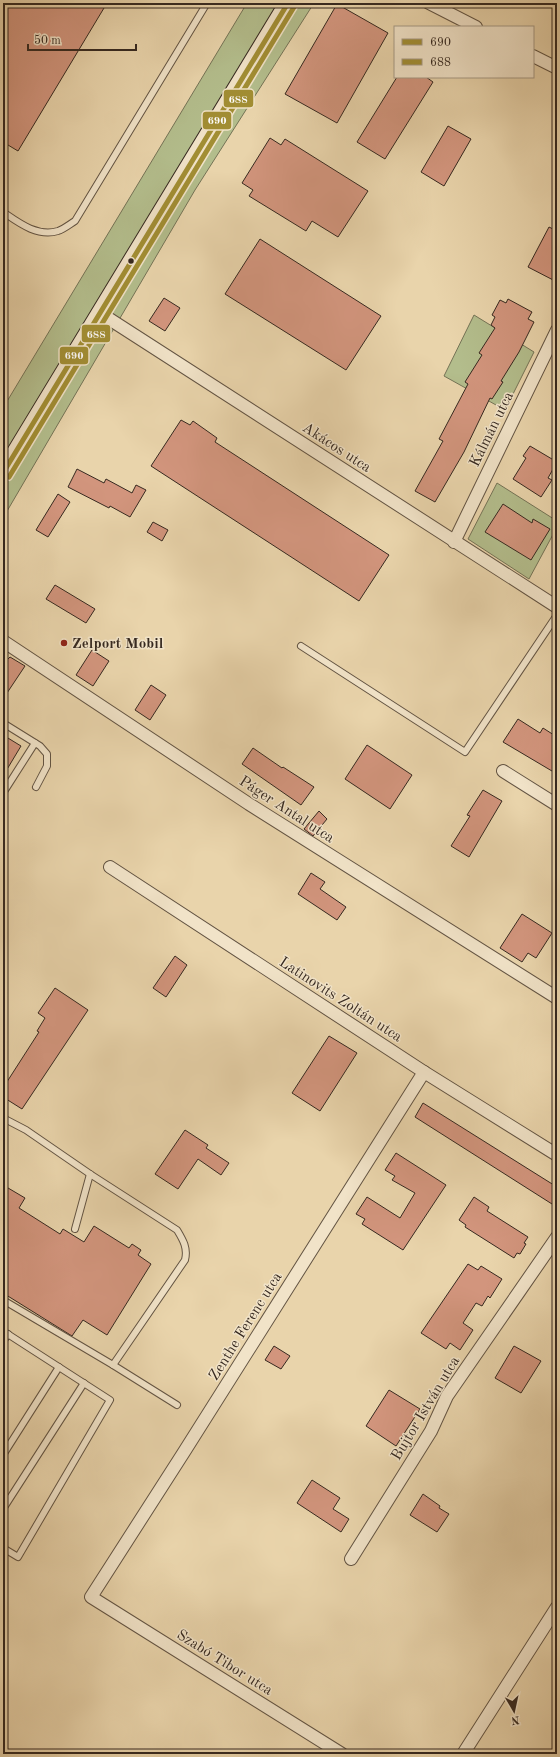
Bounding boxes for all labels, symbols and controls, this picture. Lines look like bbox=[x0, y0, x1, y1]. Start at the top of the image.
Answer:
scale bar bbox=[28, 26, 136, 52]
legend bbox=[394, 26, 534, 78]
text: 50 m bbox=[34, 34, 61, 47]
text: 690 bbox=[430, 37, 451, 49]
text: 688 bbox=[430, 57, 451, 69]
line badge: 688 bbox=[223, 89, 254, 108]
text: 688 bbox=[228, 95, 248, 106]
line badge: 690 bbox=[202, 111, 232, 130]
text: 690 bbox=[207, 116, 227, 127]
unlabelled marker bbox=[126, 256, 136, 266]
line badge: 688 bbox=[81, 324, 111, 343]
text: 688 bbox=[86, 330, 106, 341]
line badge: 690 bbox=[59, 346, 89, 365]
text: 690 bbox=[64, 351, 84, 362]
street label: Kálmán utca bbox=[468, 389, 517, 470]
street label: Akácos utca bbox=[299, 421, 374, 476]
place label: Zelport Mobil bbox=[72, 637, 164, 652]
marker: Zelport Mobil bbox=[59, 638, 69, 648]
street label: Páger Antal utca bbox=[236, 774, 337, 847]
street label: Latinovits Zoltán utca bbox=[276, 955, 405, 1046]
street label: Zenthe Ferenc utca bbox=[207, 1270, 286, 1384]
street label: Bujtor István utca bbox=[389, 1354, 463, 1463]
street label: Szabó Tibor utca bbox=[174, 1628, 275, 1699]
north arrow bbox=[494, 1691, 534, 1731]
text: N bbox=[510, 1713, 520, 1726]

